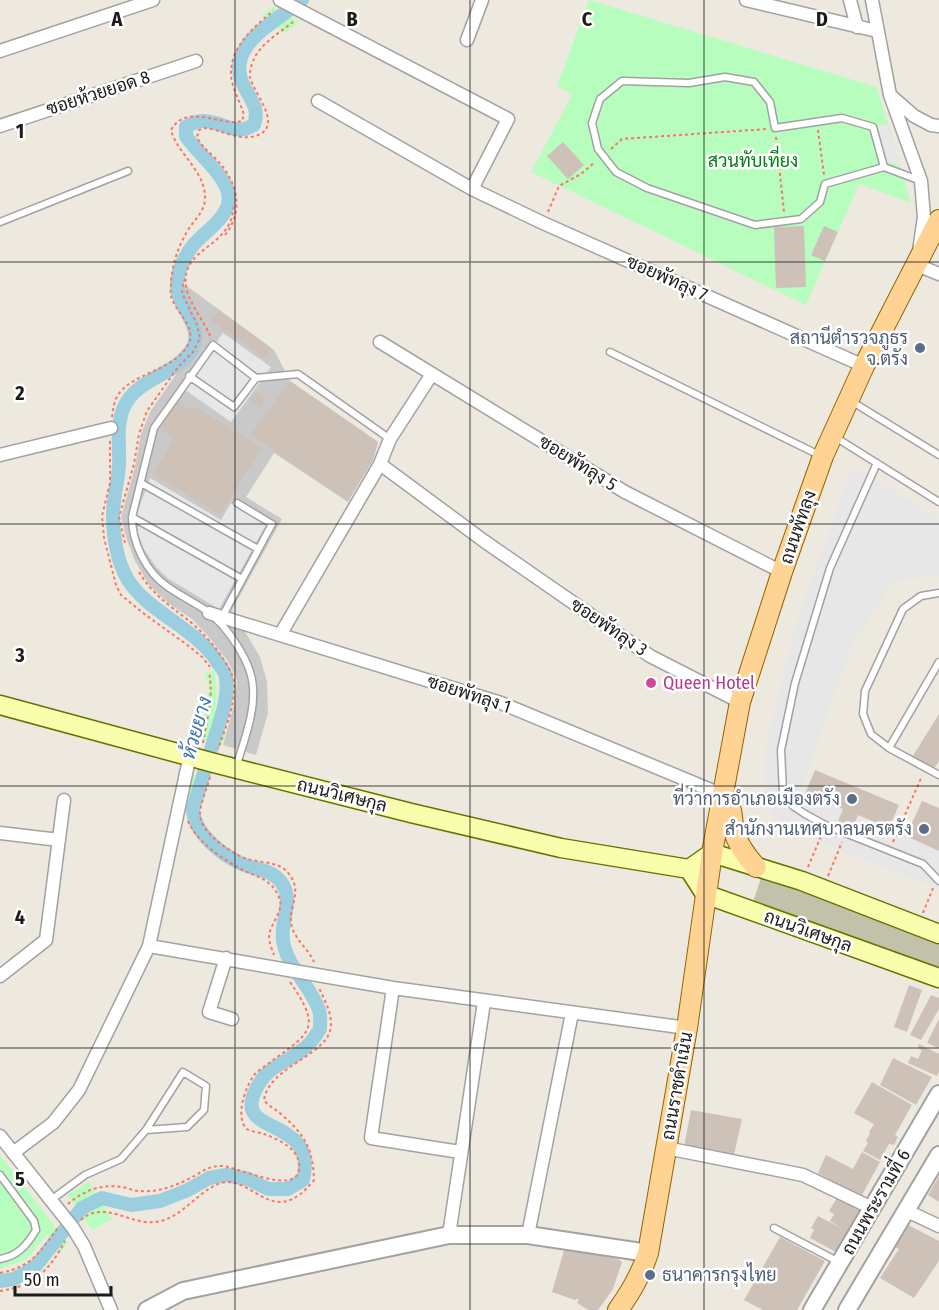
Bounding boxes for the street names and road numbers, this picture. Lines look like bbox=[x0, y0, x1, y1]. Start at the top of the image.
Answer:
street label: ซอยห้วยยอด 8 bbox=[43, 65, 153, 120]
street label: ซอยพัทลุง 7 bbox=[622, 250, 711, 307]
street label: ซอยพัทลุง 5 bbox=[534, 430, 621, 496]
street label: ถนนพัทลุง bbox=[775, 487, 822, 567]
street label: ซอยพัทลุง 3 bbox=[566, 593, 652, 661]
street label: ซอยพัทลุง 1 bbox=[424, 670, 514, 719]
street label: ถนนวิเศษกุล bbox=[294, 773, 389, 818]
street label: ถนนวิเศษกุล bbox=[761, 905, 855, 958]
street label: ถนนราชดำเนิน bbox=[657, 1030, 697, 1142]
street label: ถนนพระรามที่ 6 bbox=[833, 1143, 915, 1259]

